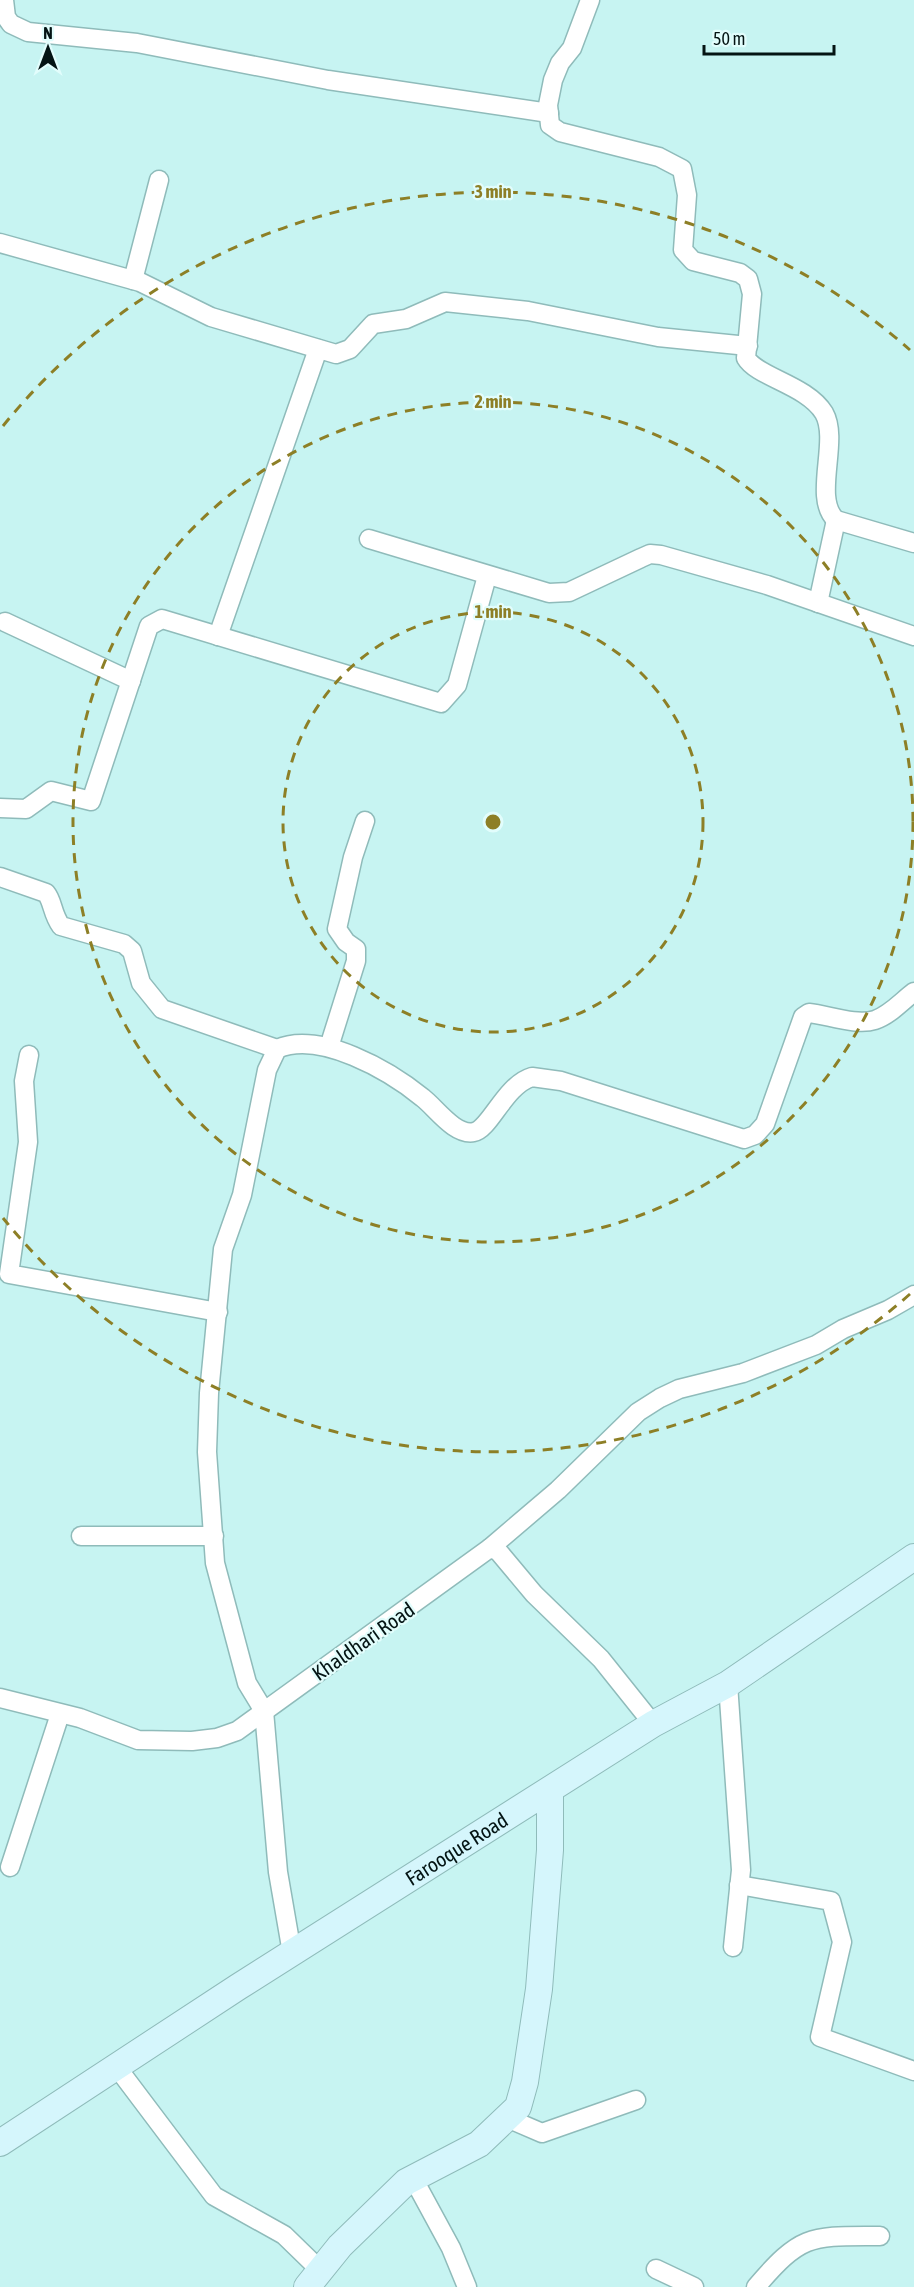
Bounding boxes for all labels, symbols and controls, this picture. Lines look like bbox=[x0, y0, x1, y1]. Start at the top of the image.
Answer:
north arrow bbox=[18, 18, 78, 78]
scale bar bbox=[704, 18, 834, 56]
text: N bbox=[43, 24, 53, 42]
text: 50 m bbox=[713, 28, 745, 49]
text: 3 min bbox=[475, 181, 512, 202]
text: 2 min bbox=[475, 391, 512, 412]
text: 1 min bbox=[475, 601, 512, 622]
centre of rings bbox=[483, 812, 503, 832]
street label: Khaldhari Road bbox=[307, 1597, 419, 1685]
street label: Farooque Road bbox=[401, 1807, 512, 1890]

